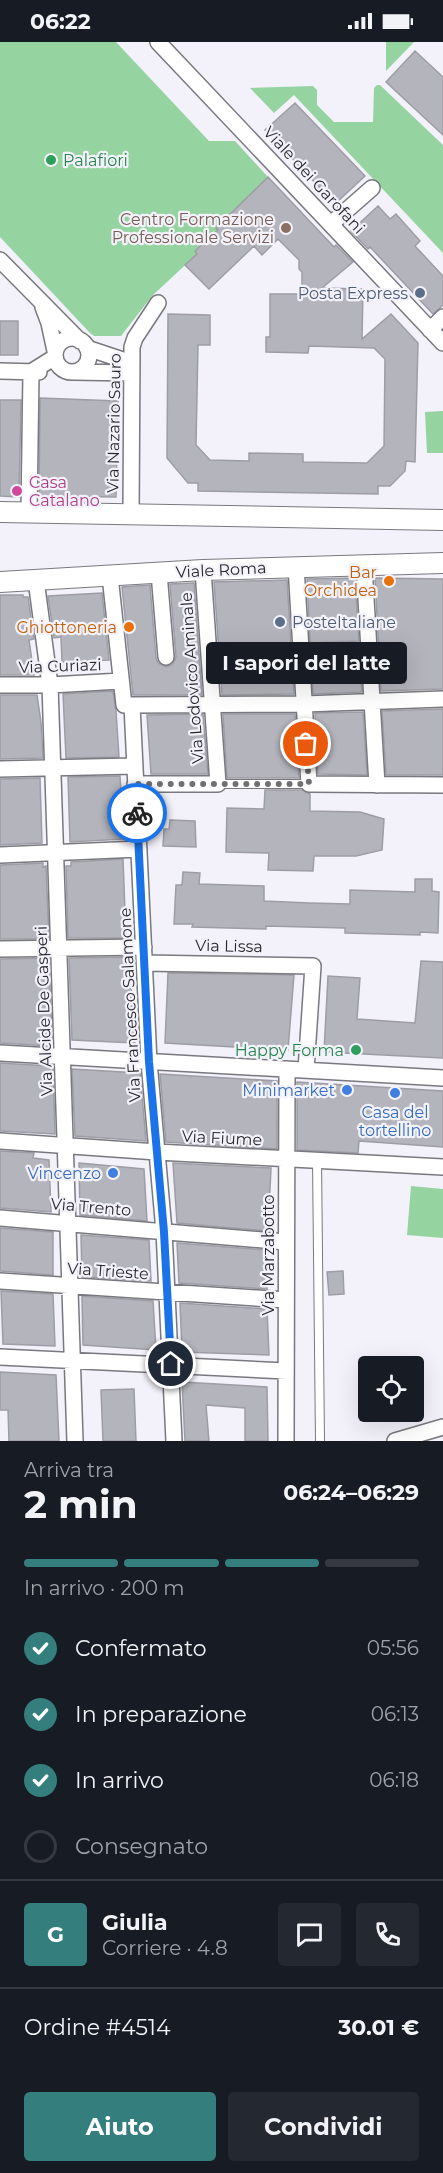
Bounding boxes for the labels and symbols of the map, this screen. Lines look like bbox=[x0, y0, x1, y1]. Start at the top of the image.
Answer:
street label: Viale dei Garofani bbox=[259, 122, 369, 238]
place label: Palafiori bbox=[63, 151, 128, 170]
marker: Palafiori bbox=[44, 153, 58, 167]
place label: Centro Formazione Professionale Servizi bbox=[112, 210, 274, 247]
marker: Centro Formazione Professionale Servizi bbox=[279, 221, 293, 235]
place label: Posta Express bbox=[298, 284, 408, 303]
marker: Posta Express bbox=[413, 286, 427, 300]
street label: Via Nazario Sauro bbox=[103, 353, 125, 493]
place label: Casa Catalano bbox=[29, 473, 100, 510]
marker: Casa Catalano bbox=[10, 484, 24, 498]
street label: Viale Roma bbox=[175, 558, 267, 582]
place label: Bar Orchidea bbox=[304, 563, 377, 600]
marker: Bar Orchidea bbox=[382, 574, 396, 588]
street label: Via Lodovico Aminale bbox=[177, 592, 207, 764]
place label: PosteItaliane bbox=[292, 613, 396, 632]
marker: PosteItaliane bbox=[273, 615, 287, 629]
place label: Ghiottoneria bbox=[16, 618, 117, 637]
marker: Ghiottoneria bbox=[122, 620, 136, 634]
callout: I sapori del latte bbox=[206, 642, 406, 684]
street label: Via Curiazi bbox=[18, 655, 102, 677]
pin bbox=[280, 718, 331, 769]
courier bbox=[107, 783, 167, 843]
street label: Via Francesco Salamone bbox=[115, 907, 145, 1103]
street label: Via Alcide De Gasperi bbox=[32, 926, 56, 1096]
street label: Via Lissa bbox=[195, 936, 263, 956]
place label: Happy Forma bbox=[235, 1041, 344, 1060]
marker: Happy Forma bbox=[349, 1043, 363, 1057]
place label: Minimarket bbox=[242, 1081, 335, 1100]
marker: Minimarket bbox=[340, 1083, 354, 1097]
marker: Casa del tortellino bbox=[388, 1086, 402, 1100]
place label: Casa del tortellino bbox=[359, 1103, 431, 1140]
street label: Via Fiume bbox=[181, 1126, 263, 1150]
place label: Vincenzo bbox=[28, 1164, 101, 1183]
marker: Vincenzo bbox=[106, 1166, 120, 1180]
street label: Via Trento bbox=[50, 1194, 132, 1220]
street label: Via Marzabotto bbox=[259, 1195, 278, 1315]
street label: Via Trieste bbox=[67, 1259, 149, 1283]
pin bbox=[145, 1338, 196, 1389]

